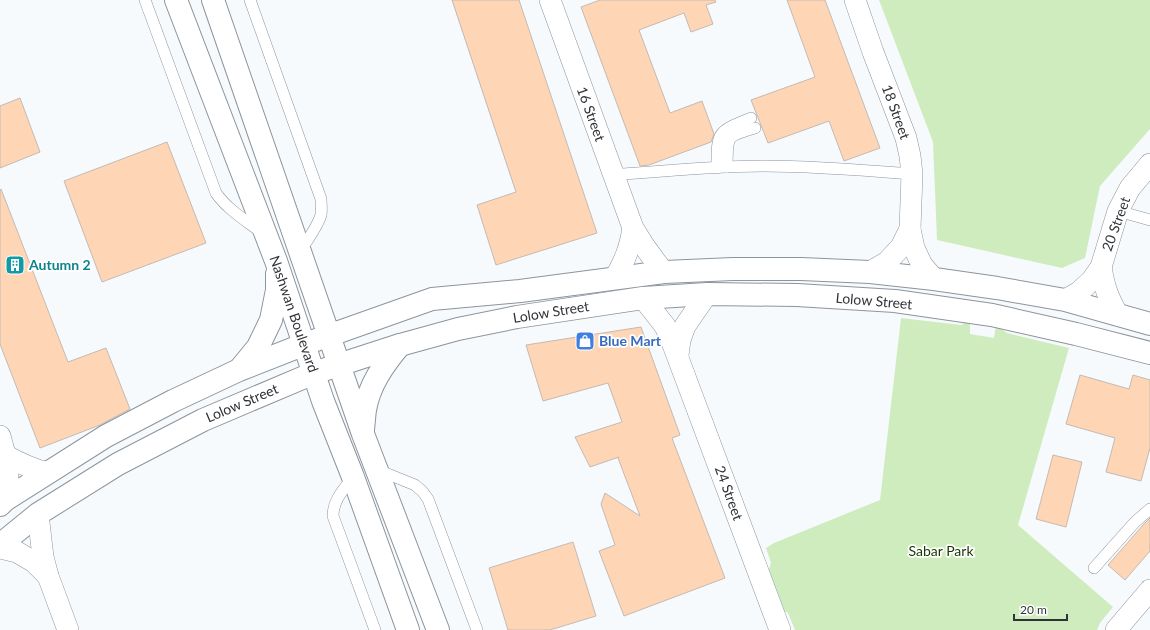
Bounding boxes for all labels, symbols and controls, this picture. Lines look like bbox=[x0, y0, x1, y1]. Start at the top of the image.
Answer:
street label: 18 Street bbox=[879, 82, 914, 141]
street label: 16 Street bbox=[574, 84, 609, 143]
street label: 20 Street bbox=[1098, 194, 1133, 253]
street label: Nashwan Boulevard bbox=[266, 253, 322, 375]
building icon: Autumn 2 bbox=[4, 254, 26, 276]
place label: Autumn 2 bbox=[28, 256, 91, 273]
street label: Lolow Street bbox=[835, 289, 913, 312]
street label: Lolow Street bbox=[512, 297, 590, 326]
shop icon: Blue Mart bbox=[574, 330, 596, 352]
place label: Blue Mart bbox=[599, 332, 662, 349]
street label: Lolow Street bbox=[203, 380, 281, 425]
street label: 24 Street bbox=[712, 463, 747, 522]
park label: Sabar Park bbox=[909, 542, 974, 559]
scale bar bbox=[1014, 596, 1067, 622]
text: 20 m bbox=[1020, 602, 1047, 617]

